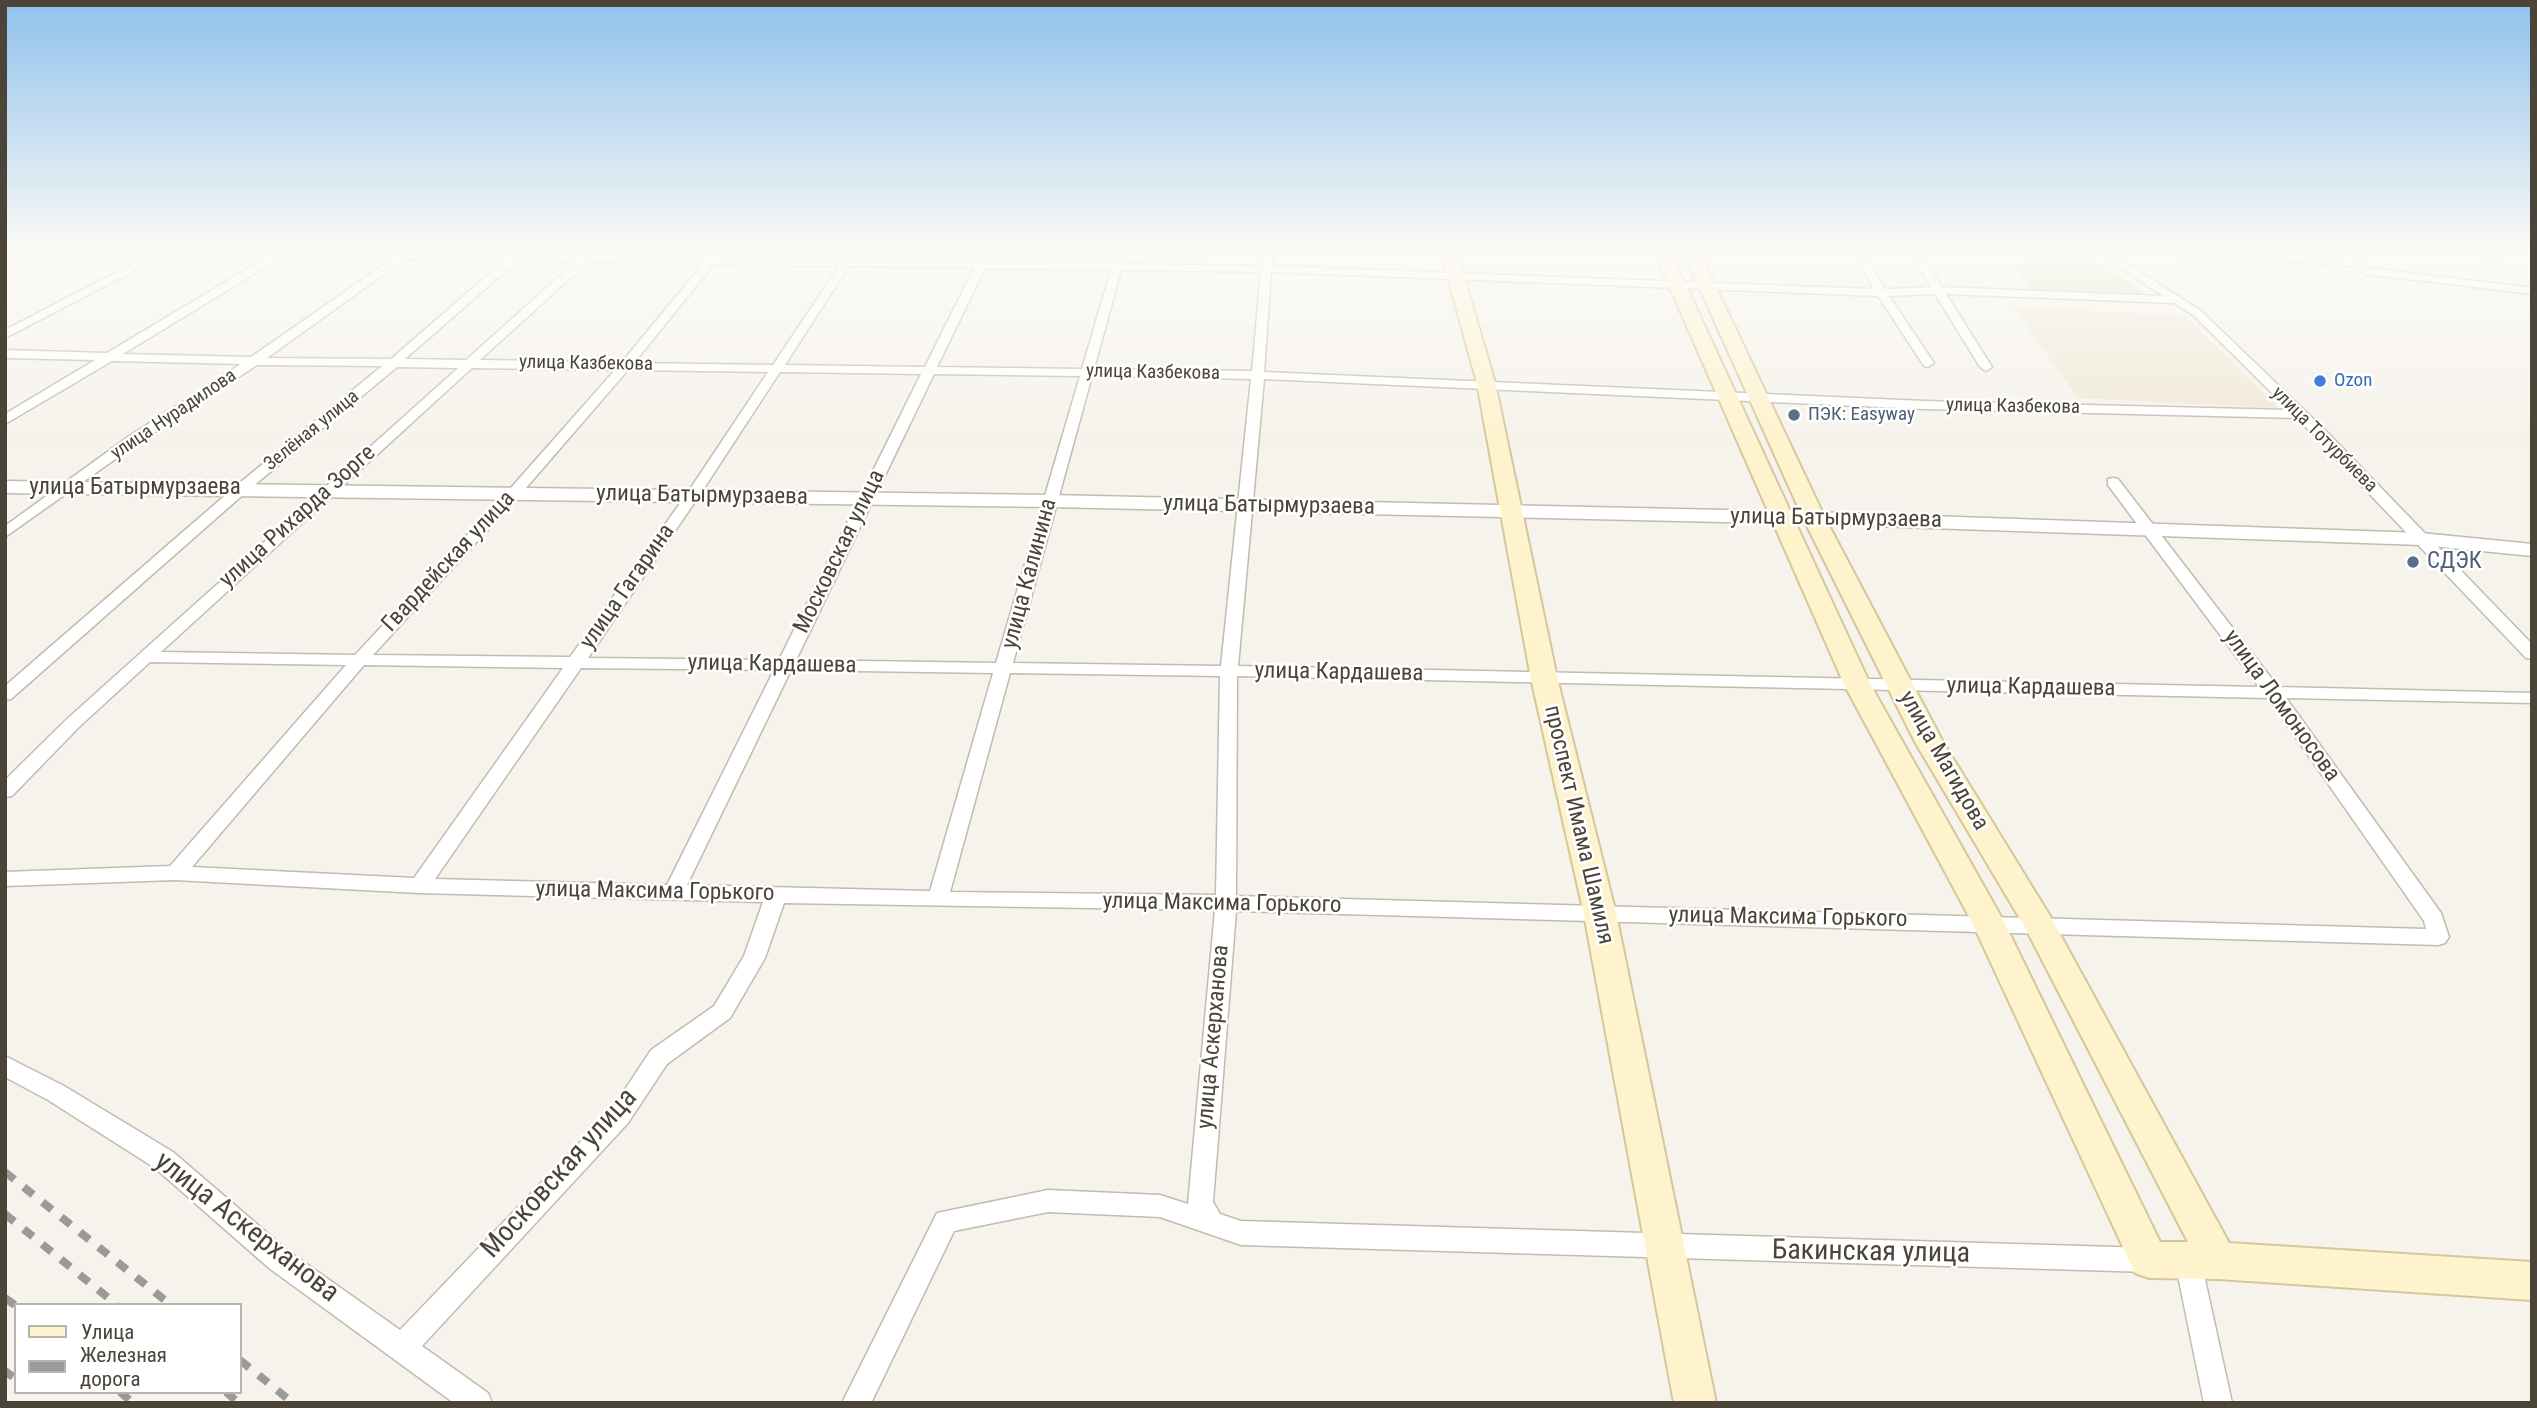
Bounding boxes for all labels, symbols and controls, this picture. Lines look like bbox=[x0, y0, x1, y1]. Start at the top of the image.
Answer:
street label: улица Казбекова bbox=[519, 351, 653, 377]
street label: улица Казбекова bbox=[1086, 360, 1220, 386]
street label: улица Нурадилова bbox=[107, 365, 241, 465]
place label: Ozon bbox=[2334, 370, 2372, 392]
marker: Ozon bbox=[2312, 373, 2328, 389]
street label: улица Тотурбиева bbox=[2266, 382, 2382, 498]
street label: Зелёная улица bbox=[260, 386, 364, 476]
street label: улица Казбекова bbox=[1946, 394, 2080, 420]
place label: ПЭК: Easyway bbox=[1808, 404, 1915, 426]
marker: ПЭК: Easyway bbox=[1786, 407, 1802, 423]
street label: улица Рихарда Зорге bbox=[214, 440, 382, 594]
street label: Московская улица bbox=[789, 466, 891, 638]
street label: улица Батырмурзаева bbox=[29, 474, 241, 502]
street label: улица Батырмурзаева bbox=[596, 480, 808, 512]
street label: Гвардейская улица bbox=[377, 486, 521, 638]
street label: улица Батырмурзаева bbox=[1163, 490, 1375, 522]
street label: улица Калинина bbox=[997, 496, 1063, 652]
street label: улица Батырмурзаева bbox=[1730, 503, 1942, 535]
street label: улица Гагарина bbox=[575, 519, 681, 655]
place label: СДЭК bbox=[2427, 548, 2482, 576]
marker: СДЭК bbox=[2405, 554, 2421, 570]
street label: улица Ломоносова bbox=[2217, 625, 2345, 787]
street label: улица Кардашева bbox=[687, 650, 857, 680]
street label: улица Кардашева bbox=[1254, 658, 1424, 688]
street label: улица Кардашева bbox=[1946, 673, 2116, 703]
street label: улица Магидова bbox=[1892, 687, 1994, 835]
street label: проспект Имама Шамиля bbox=[1537, 703, 1619, 947]
street label: улица Максима Горького bbox=[535, 876, 775, 908]
street label: улица Максима Горького bbox=[1102, 888, 1342, 920]
street label: улица Максима Горького bbox=[1668, 902, 1908, 934]
street label: улица Аскерханова bbox=[1192, 944, 1236, 1130]
street label: Московская улица bbox=[475, 1082, 645, 1266]
street label: улица Аскерханова bbox=[147, 1146, 345, 1310]
street label: Бакинская улица bbox=[1772, 1234, 1970, 1272]
legend bbox=[14, 1303, 242, 1394]
text: Улица bbox=[81, 1320, 134, 1344]
text: Железная дорога bbox=[80, 1343, 167, 1391]

